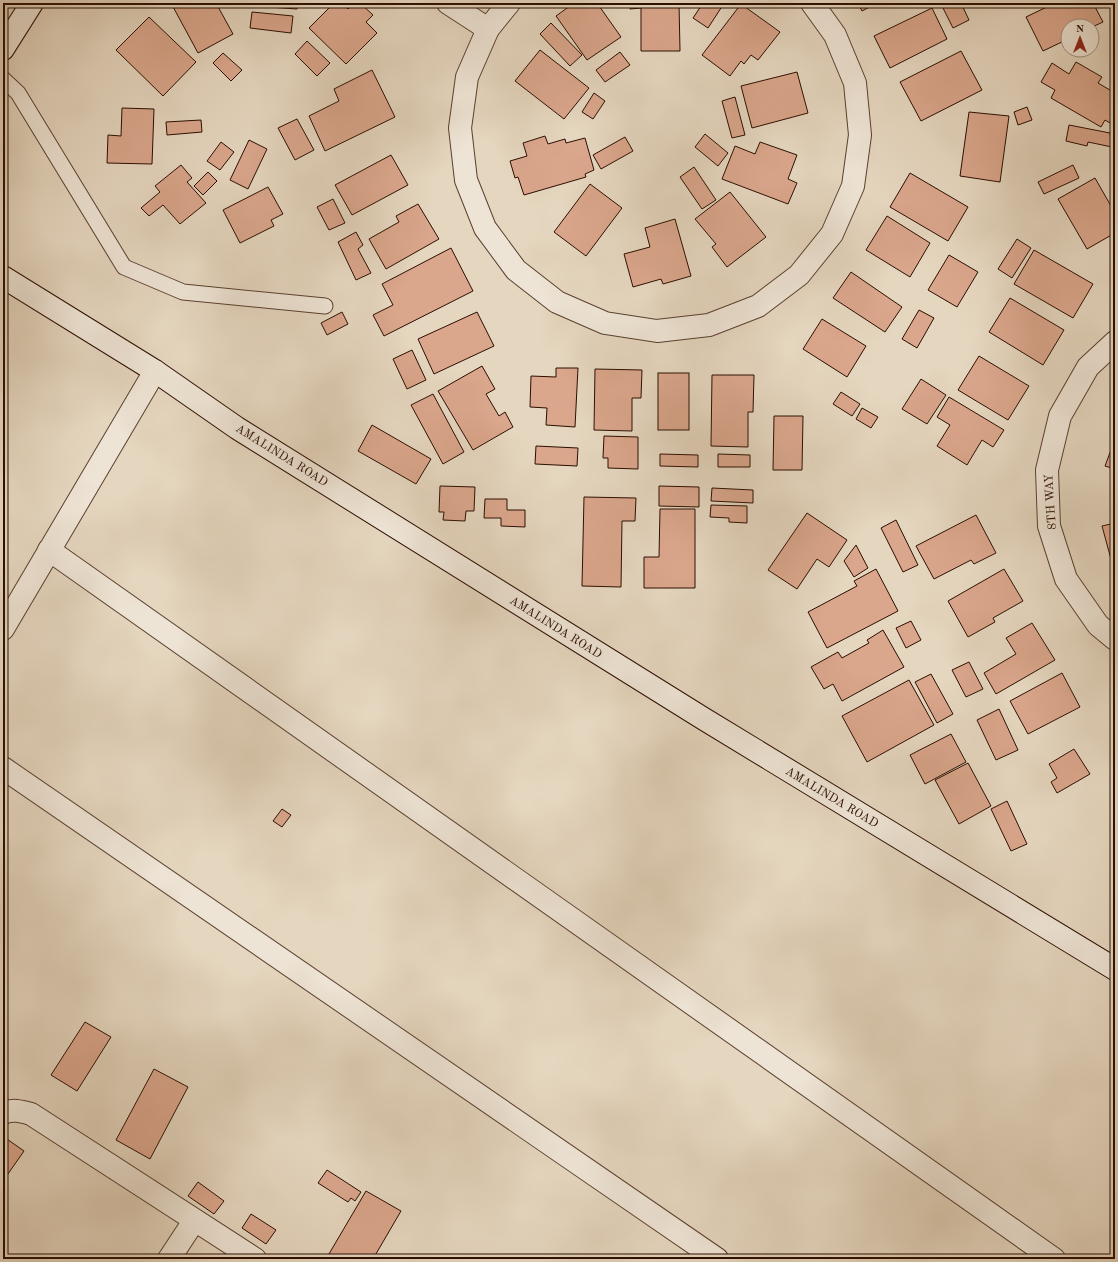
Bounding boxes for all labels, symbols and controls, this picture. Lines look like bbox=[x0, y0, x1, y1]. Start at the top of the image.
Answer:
north arrow bbox=[1060, 18, 1100, 58]
text: N bbox=[1076, 24, 1085, 35]
street label: AMALINDA ROAD bbox=[233, 423, 330, 489]
street label: 8TH WAY bbox=[1043, 473, 1059, 530]
street label: AMALINDA ROAD bbox=[507, 595, 604, 661]
street label: AMALINDA ROAD bbox=[783, 765, 880, 830]

